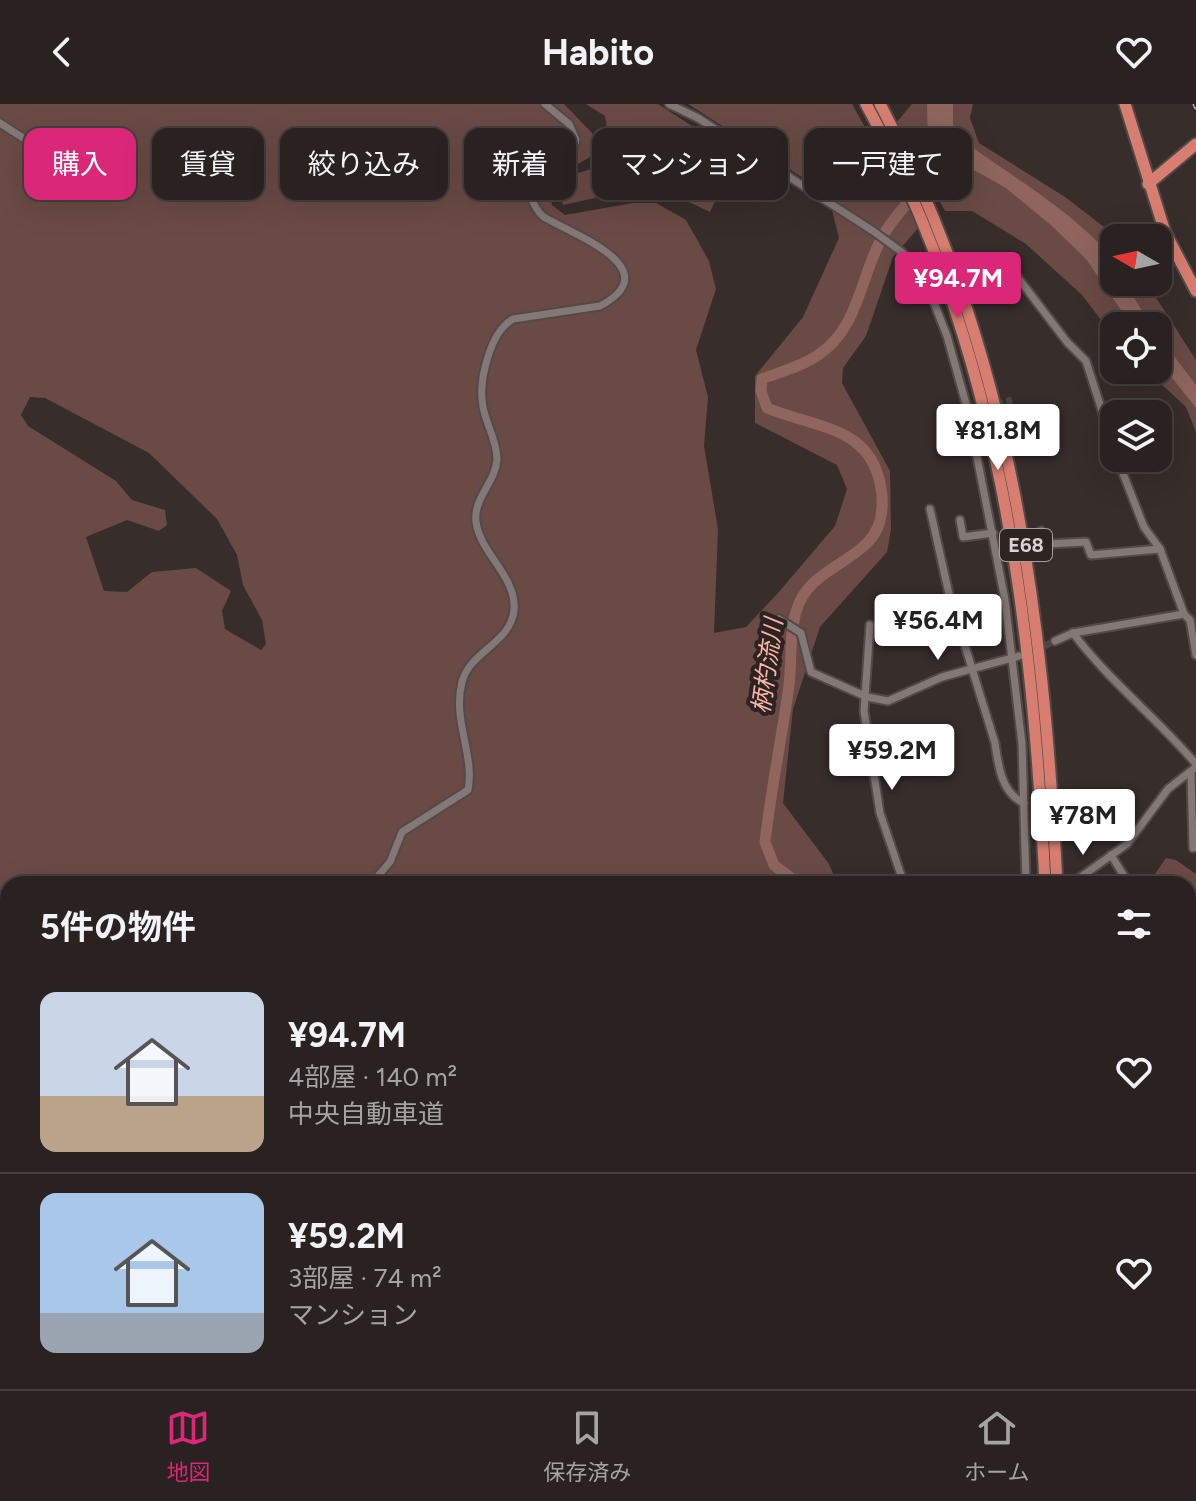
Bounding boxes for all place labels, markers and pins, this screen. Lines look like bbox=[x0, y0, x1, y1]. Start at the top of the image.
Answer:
pin: ¥94.7M bbox=[893, 252, 1023, 320]
pin: ¥81.8M bbox=[933, 404, 1063, 472]
pin: ¥56.4M bbox=[873, 594, 1003, 662]
pin: ¥59.2M bbox=[827, 724, 957, 792]
pin: ¥78M bbox=[1036, 789, 1130, 857]

